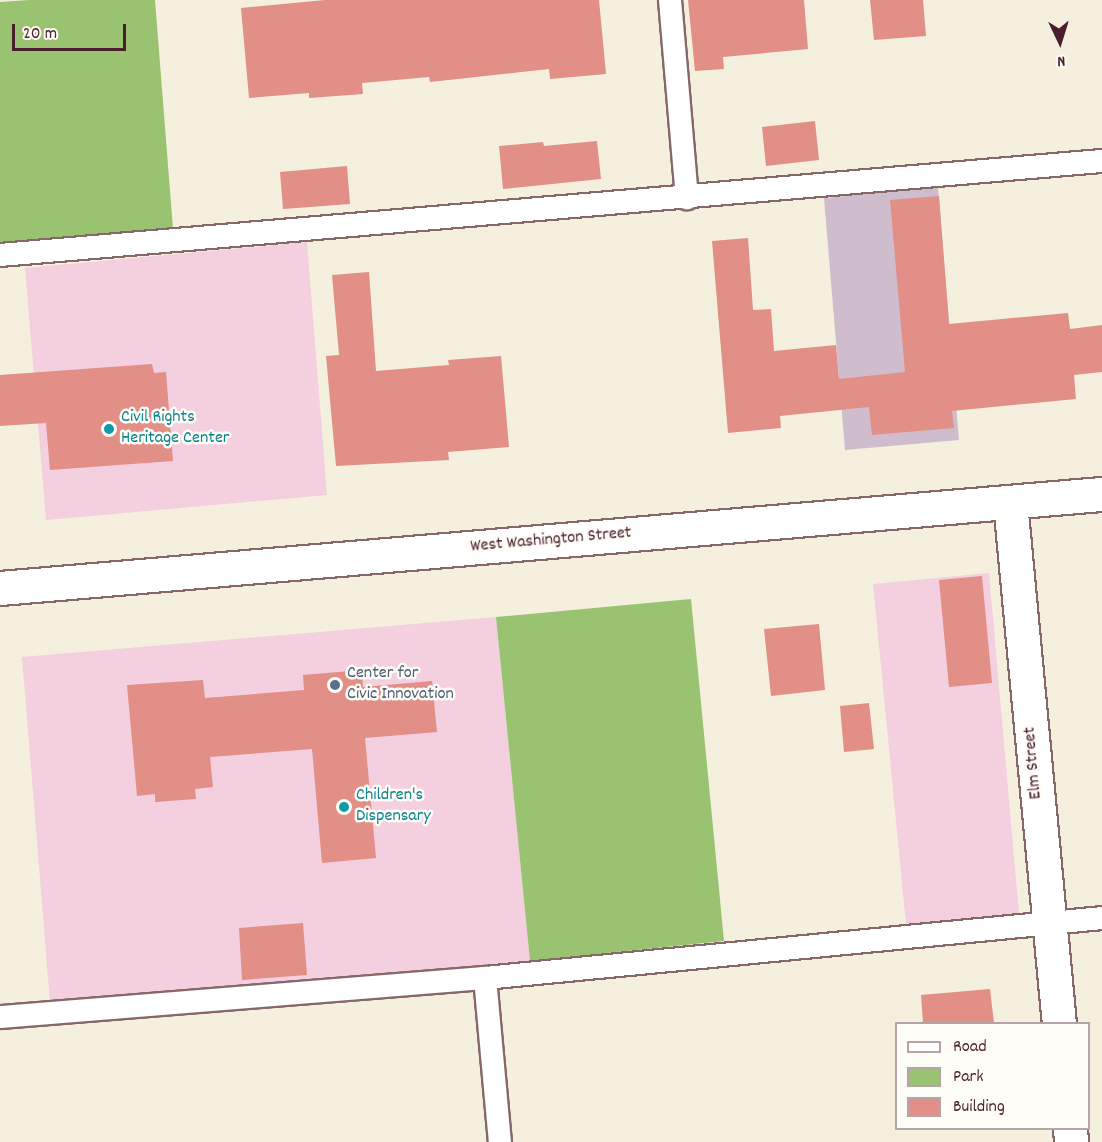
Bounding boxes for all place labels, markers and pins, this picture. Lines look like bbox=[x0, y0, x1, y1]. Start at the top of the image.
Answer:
place label: Civil Rights Heritage Center bbox=[121, 408, 229, 450]
marker: Civil Rights Heritage Center bbox=[102, 422, 116, 436]
place label: Center for Civic Innovation bbox=[347, 664, 454, 706]
marker: Center for Civic Innovation bbox=[328, 678, 342, 692]
place label: Children's Dispensary bbox=[356, 786, 431, 828]
marker: Children's Dispensary bbox=[337, 800, 351, 814]

